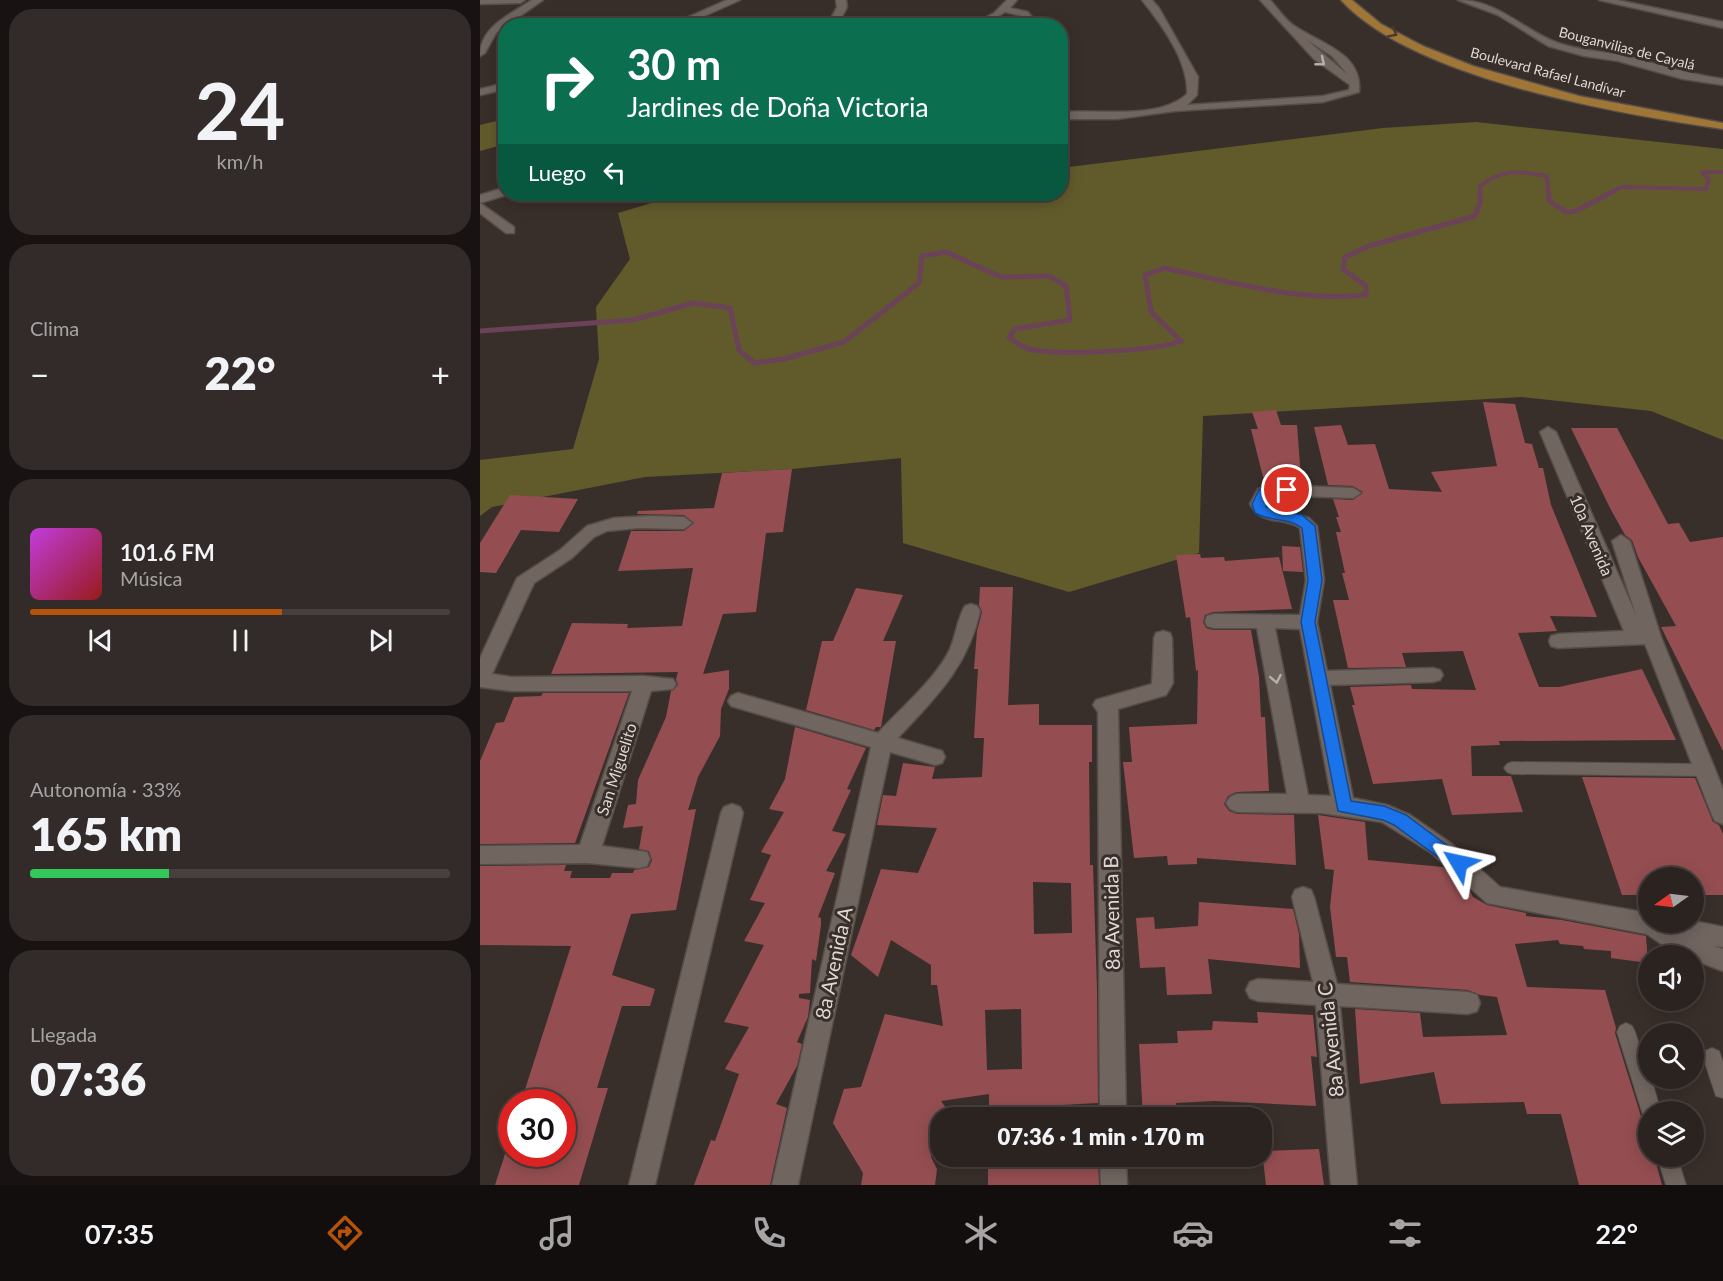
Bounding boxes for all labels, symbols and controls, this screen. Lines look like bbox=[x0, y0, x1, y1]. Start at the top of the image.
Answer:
street label: Bouganvilias de Cayalá bbox=[1557, 23, 1697, 73]
one-way arrow bbox=[1387, 26, 1398, 38]
text: 30 m bbox=[627, 39, 721, 89]
icon: right bbox=[528, 42, 606, 120]
street label: Boulevard Rafael Landívar bbox=[1469, 43, 1627, 101]
one-way arrow bbox=[1314, 54, 1325, 65]
text: 24 bbox=[195, 63, 285, 157]
text: Jardines de Doña Victoria bbox=[627, 90, 929, 123]
text: km/h bbox=[217, 149, 263, 173]
icon: left bbox=[598, 156, 631, 189]
text: Luego bbox=[528, 159, 586, 186]
text: Clima bbox=[30, 316, 79, 340]
text: 22° bbox=[205, 346, 275, 400]
text: − bbox=[30, 354, 49, 394]
text: + bbox=[431, 354, 450, 394]
pin bbox=[1261, 464, 1312, 515]
icon: arrive bbox=[1270, 473, 1303, 506]
street label: 10a Avenida bbox=[1566, 492, 1618, 578]
text: 101.6 FM bbox=[120, 539, 215, 566]
text: Música bbox=[120, 566, 183, 590]
icon: previous bbox=[84, 624, 117, 657]
icon: pause bbox=[224, 624, 257, 657]
icon: next bbox=[364, 624, 397, 657]
one-way arrow bbox=[1269, 674, 1282, 684]
street label: San Miguelito bbox=[592, 720, 640, 818]
text: Autonomía · 33% bbox=[30, 777, 181, 801]
text: 165 km bbox=[30, 807, 182, 861]
position arrow bbox=[1427, 831, 1491, 895]
street label: 8a Avenida B bbox=[1098, 856, 1124, 970]
north arrow bbox=[1638, 867, 1704, 933]
map controls bbox=[1638, 867, 1704, 1167]
street label: 8a Avenida A bbox=[809, 904, 857, 1021]
button: sound bbox=[1638, 945, 1704, 1011]
street label: 8a Avenida C bbox=[1312, 982, 1348, 1098]
text: Llegada bbox=[30, 1022, 97, 1046]
button: search bbox=[1638, 1023, 1704, 1089]
text: 07:36 bbox=[30, 1052, 146, 1106]
speed limit sign: 30 bbox=[498, 1089, 576, 1167]
button: layers bbox=[1638, 1101, 1704, 1167]
text: 07:36 · 1 min · 170 m bbox=[998, 1123, 1204, 1150]
icon: directions bbox=[324, 1212, 366, 1254]
icon: music bbox=[536, 1212, 578, 1254]
icon: phone bbox=[748, 1212, 790, 1254]
icon: climate bbox=[960, 1212, 1002, 1254]
icon: car bbox=[1172, 1212, 1214, 1254]
icon: filters bbox=[1384, 1212, 1426, 1254]
text: 07:35 bbox=[85, 1217, 155, 1250]
text: 22° bbox=[1595, 1217, 1638, 1250]

